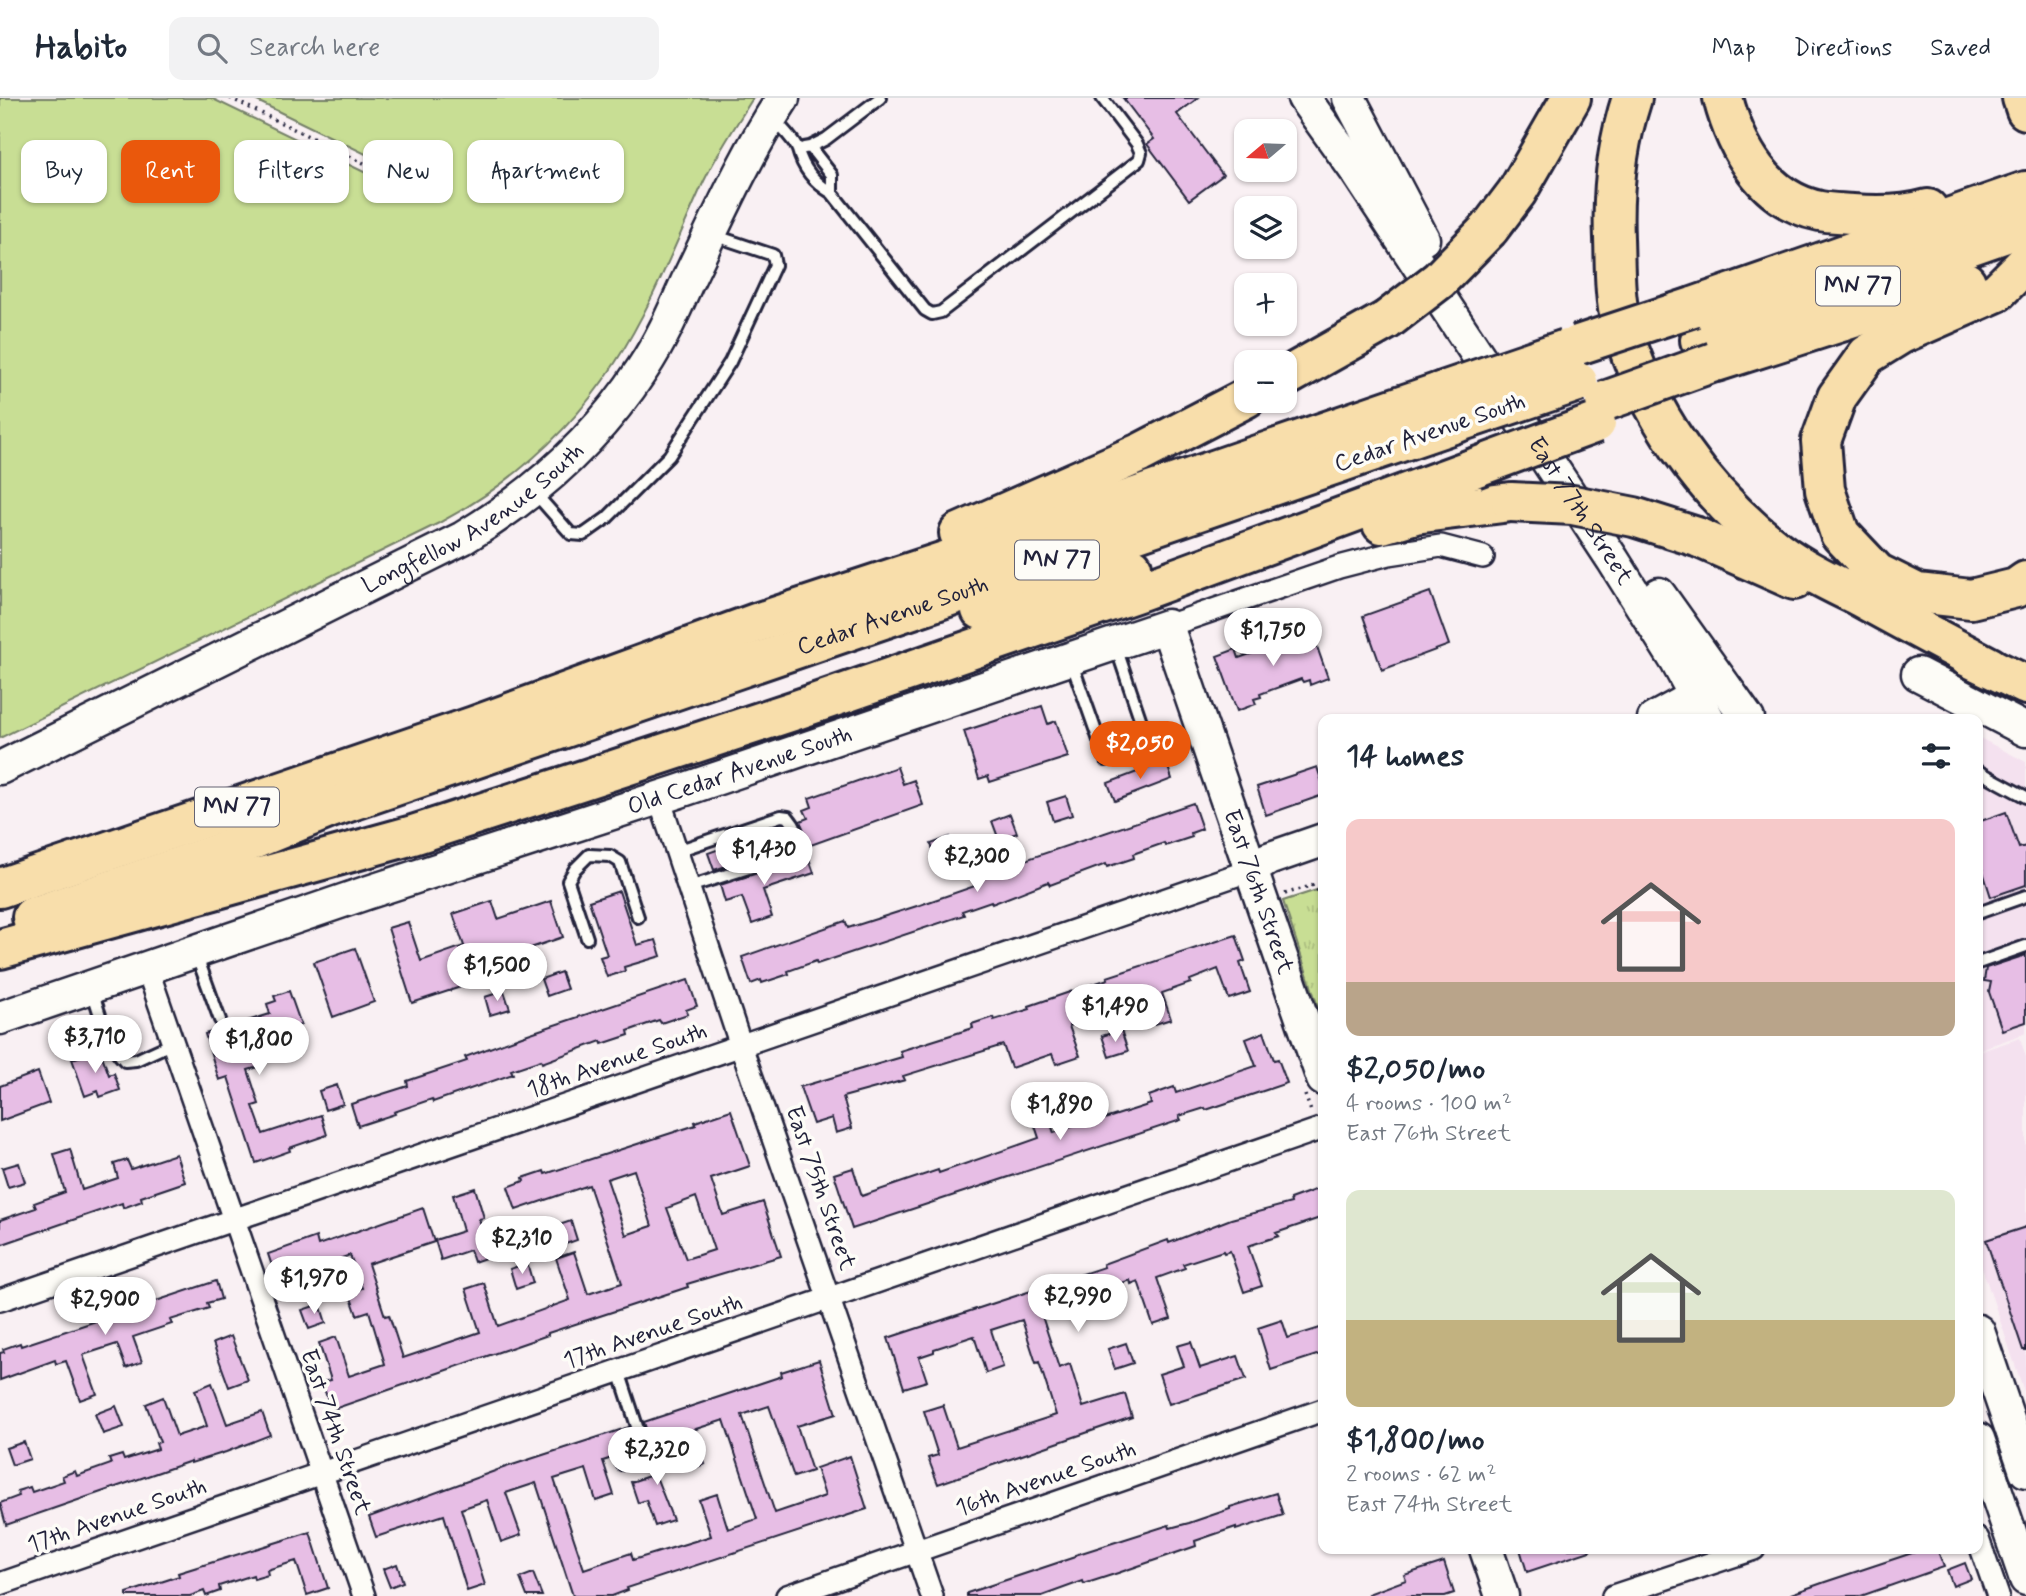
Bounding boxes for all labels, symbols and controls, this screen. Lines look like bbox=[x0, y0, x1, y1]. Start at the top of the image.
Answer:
search box bbox=[169, 17, 659, 80]
text: Habito bbox=[35, 26, 127, 70]
icon: search bbox=[193, 29, 231, 67]
text: Search here bbox=[249, 31, 380, 65]
text: Map bbox=[1712, 33, 1756, 64]
text: Directions bbox=[1794, 33, 1892, 64]
text: Saved bbox=[1930, 33, 1991, 64]
north arrow bbox=[1234, 119, 1297, 182]
map controls bbox=[1234, 119, 1297, 413]
chip: Buy bbox=[21, 140, 107, 203]
chip: Rent bbox=[121, 140, 220, 203]
chip: Filters bbox=[234, 140, 349, 203]
chip: New bbox=[363, 140, 453, 203]
chip: Apartment bbox=[467, 140, 624, 203]
button: layers bbox=[1234, 196, 1297, 259]
road number: MN 77 bbox=[1816, 266, 1900, 306]
button: + bbox=[1234, 273, 1297, 336]
button: − bbox=[1234, 350, 1297, 413]
street label: Cedar Avenue South bbox=[1330, 386, 1530, 480]
street label: East 77th Street bbox=[1521, 431, 1640, 591]
street label: Longfellow Avenue South bbox=[357, 436, 591, 601]
road number: MN 77 bbox=[1015, 540, 1099, 580]
street label: Cedar Avenue South bbox=[793, 569, 992, 663]
pin: $1,750 bbox=[1216, 608, 1330, 668]
text: $1,750 bbox=[1240, 616, 1306, 646]
street label: Old Cedar Avenue South bbox=[623, 718, 856, 823]
pin: $2,050 bbox=[1083, 722, 1197, 781]
text: $2,050 bbox=[1106, 729, 1174, 759]
text: 14 homes bbox=[1346, 737, 1464, 776]
icon: filters bbox=[1917, 737, 1955, 775]
road number: MN 77 bbox=[195, 788, 279, 827]
street label: East 76th Street bbox=[1216, 805, 1301, 978]
pin: $1,430 bbox=[707, 828, 821, 887]
pin: $2,300 bbox=[920, 834, 1034, 894]
text: $1,430 bbox=[732, 835, 797, 865]
text: $2,300 bbox=[944, 842, 1010, 872]
icon: home bbox=[1588, 864, 1714, 990]
pin: $1,500 bbox=[440, 944, 554, 1003]
text: $1,500 bbox=[463, 951, 531, 981]
pin: $1,490 bbox=[1058, 984, 1172, 1044]
text: $1,490 bbox=[1081, 992, 1149, 1022]
pin: $3,710 bbox=[38, 1016, 152, 1075]
street label: 18th Avenue South bbox=[523, 1016, 711, 1106]
pin: $1,800 bbox=[202, 1018, 316, 1077]
text: $3,710 bbox=[64, 1023, 126, 1053]
text: $1,800 bbox=[225, 1025, 293, 1055]
text: $2,050/mo bbox=[1346, 1050, 1485, 1089]
pin: $1,890 bbox=[1003, 1082, 1117, 1142]
text: 4 rooms · 100 m² bbox=[1346, 1089, 1512, 1119]
text: $1,890 bbox=[1027, 1090, 1093, 1120]
street label: East 75th Street bbox=[777, 1102, 863, 1274]
text: East 76th Street bbox=[1346, 1119, 1511, 1149]
pin: $2,310 bbox=[465, 1216, 579, 1276]
text: $2,310 bbox=[491, 1224, 553, 1254]
icon: home bbox=[1588, 1235, 1714, 1361]
pin: $1,970 bbox=[257, 1256, 371, 1316]
text: $1,970 bbox=[280, 1264, 348, 1294]
pin: $2,990 bbox=[1021, 1274, 1135, 1334]
pin: $2,900 bbox=[48, 1278, 162, 1337]
text: $2,990 bbox=[1044, 1282, 1112, 1312]
text: $2,900 bbox=[70, 1285, 140, 1315]
street label: 17th Avenue South bbox=[559, 1287, 747, 1377]
street label: East 74th Street bbox=[292, 1345, 378, 1519]
text: $1,800/mo bbox=[1346, 1421, 1485, 1460]
pin: $2,320 bbox=[600, 1428, 714, 1487]
street label: 16th Avenue South bbox=[952, 1434, 1140, 1524]
text: $2,320 bbox=[624, 1435, 690, 1465]
text: 2 rooms · 62 m² bbox=[1346, 1460, 1497, 1490]
street label: 17th Avenue South bbox=[23, 1471, 211, 1561]
text: East 74th Street bbox=[1346, 1490, 1512, 1520]

